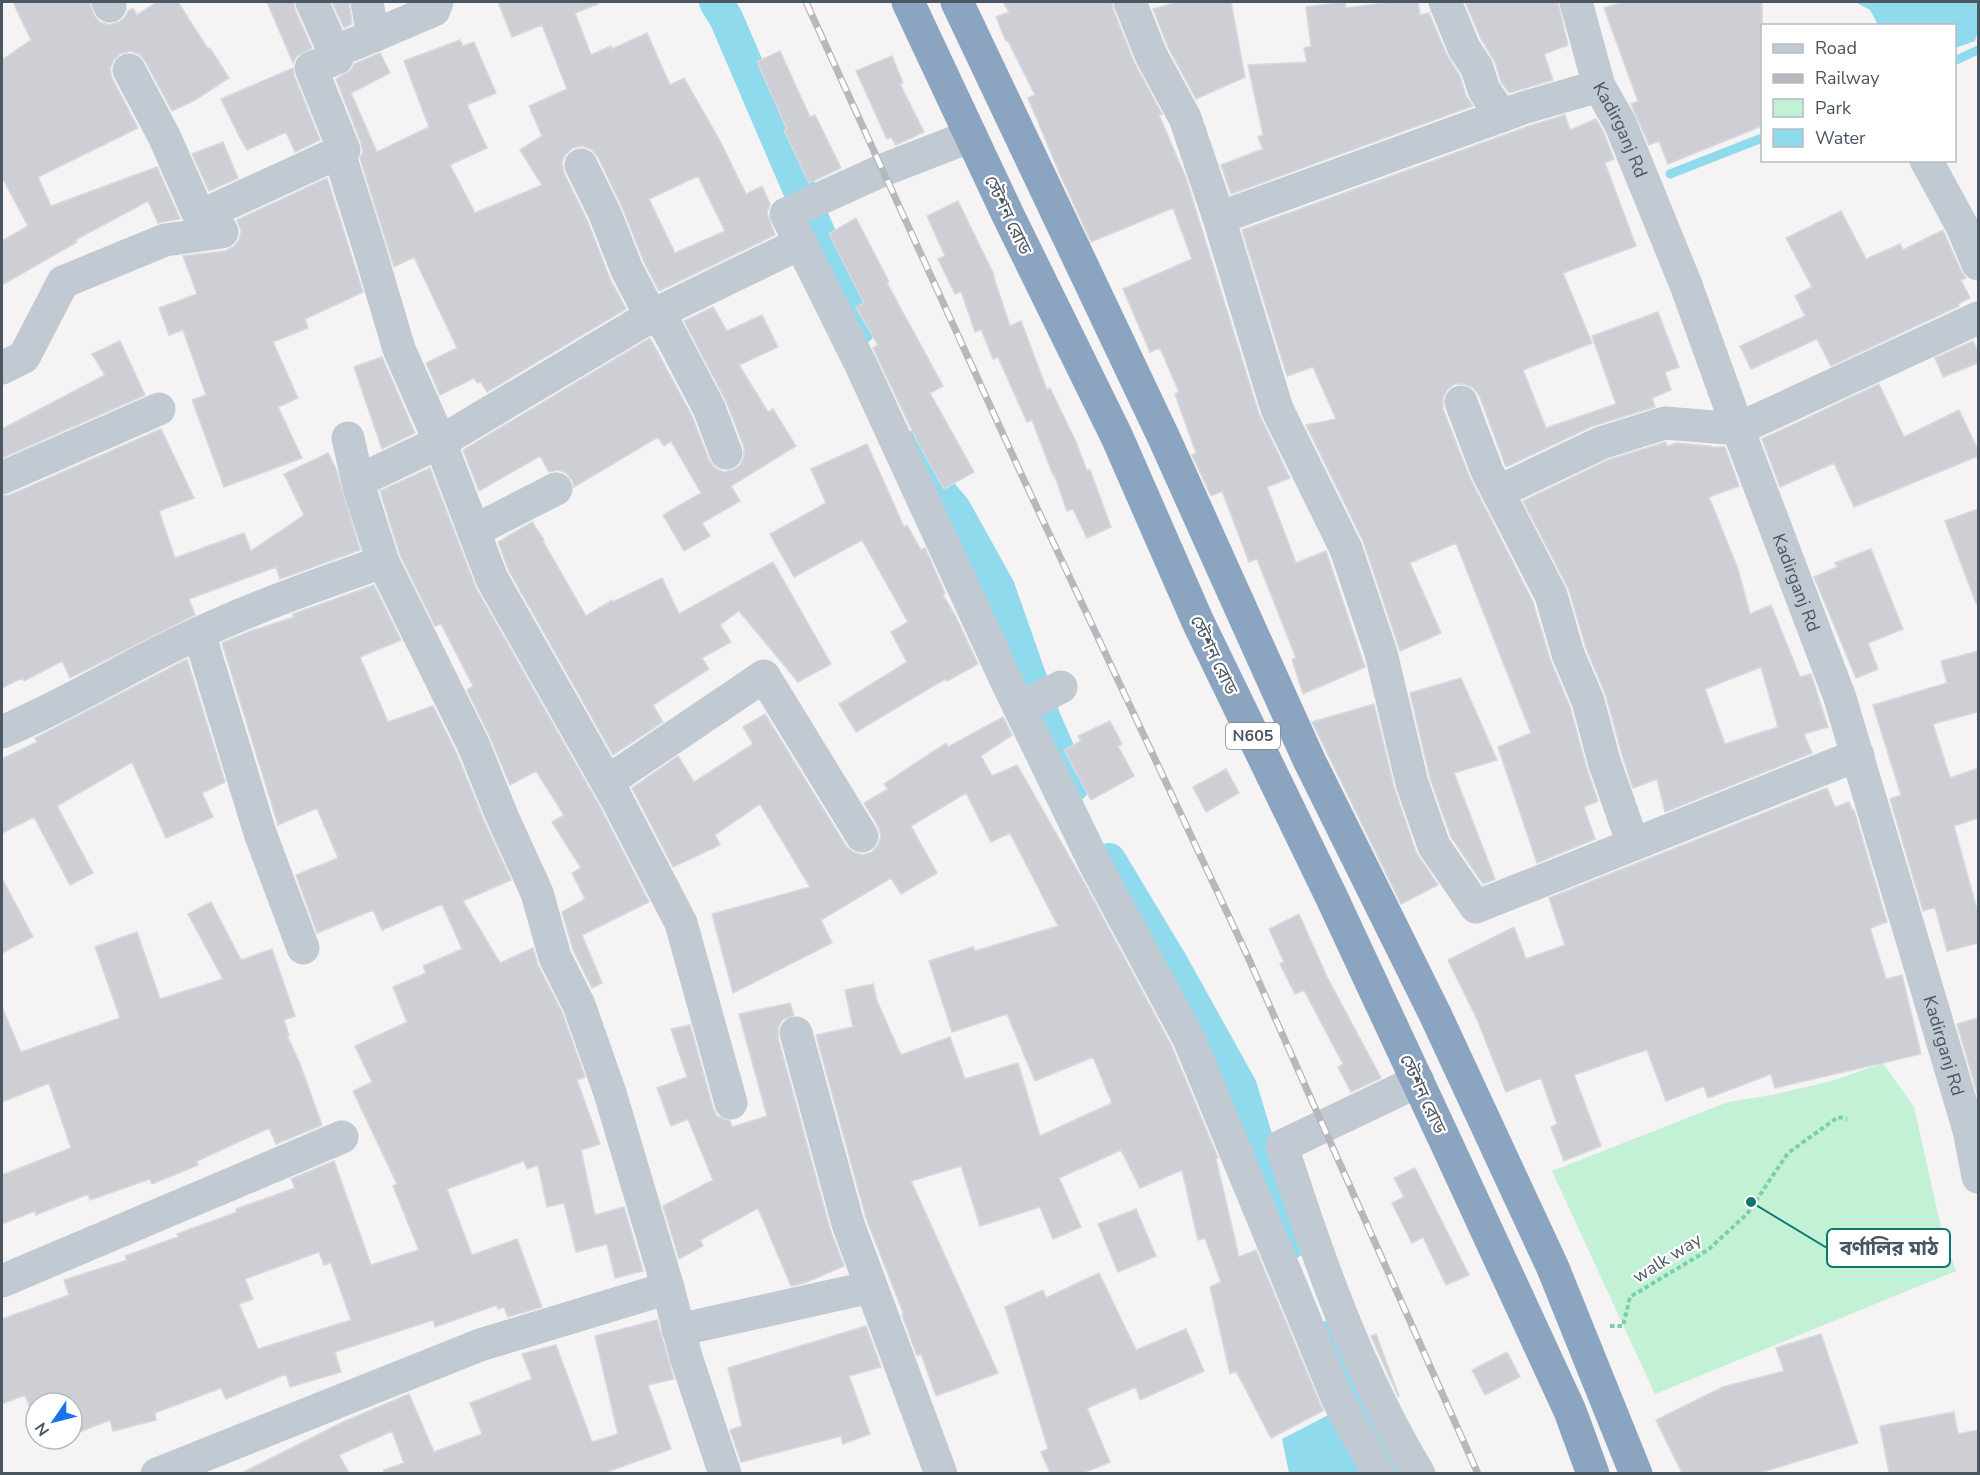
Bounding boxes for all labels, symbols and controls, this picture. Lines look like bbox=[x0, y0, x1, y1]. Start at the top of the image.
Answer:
legend bbox=[1761, 24, 1956, 162]
text: Road bbox=[1815, 36, 1857, 60]
text: Railway bbox=[1815, 66, 1880, 90]
street label: Kadirganj Rd bbox=[1587, 78, 1653, 181]
text: Park bbox=[1815, 96, 1852, 120]
text: Water bbox=[1815, 126, 1866, 150]
street label: স্টেশন রোড bbox=[979, 171, 1038, 259]
street label: Kadirganj Rd bbox=[1767, 530, 1826, 635]
street label: স্টেশন রোড bbox=[1185, 611, 1244, 699]
road number: N605 bbox=[1226, 723, 1280, 749]
street label: Kadirganj Rd bbox=[1917, 993, 1970, 1098]
street label: স্টেশন রোড bbox=[1394, 1050, 1452, 1138]
street label: walk way bbox=[1628, 1227, 1707, 1289]
callout: বর্ণালির মাঠ bbox=[1827, 1229, 1950, 1267]
text: বর্ণালির মাঠ bbox=[1839, 1235, 1939, 1262]
north arrow bbox=[24, 1391, 84, 1451]
text: N bbox=[30, 1418, 55, 1440]

